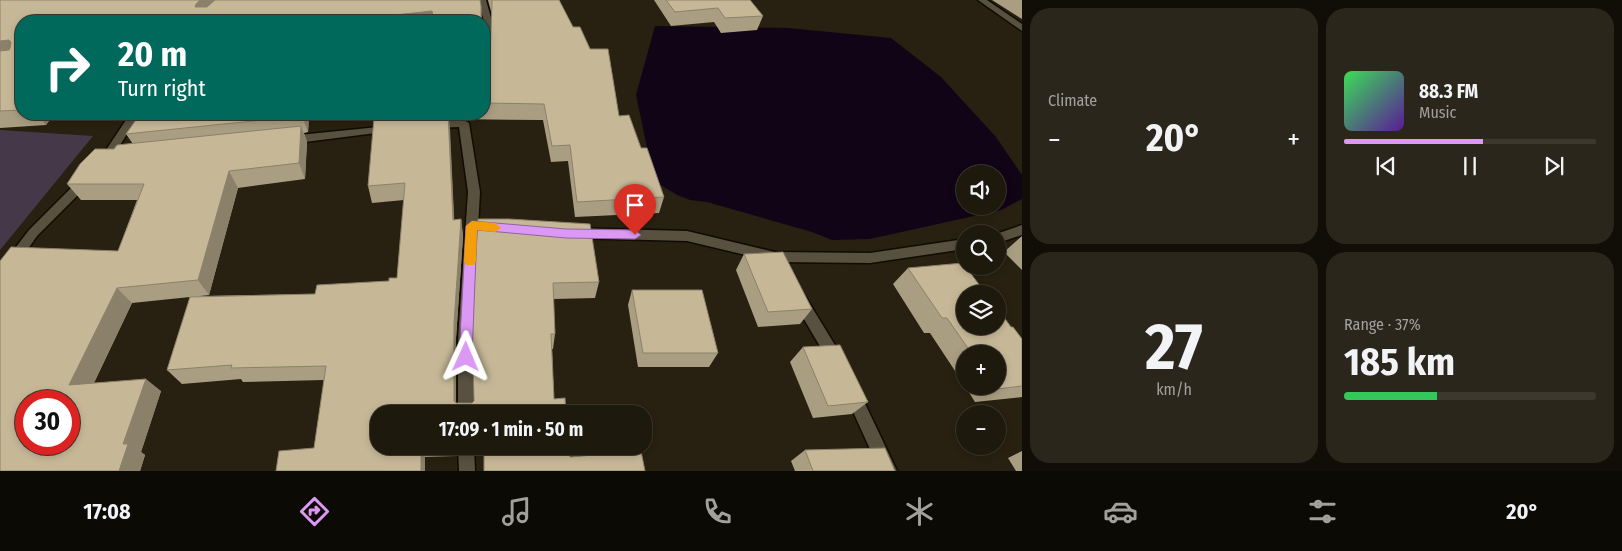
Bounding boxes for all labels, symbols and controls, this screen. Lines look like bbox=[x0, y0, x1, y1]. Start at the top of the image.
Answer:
text: 20 m bbox=[118, 33, 187, 75]
icon: right bbox=[35, 35, 100, 100]
text: Turn right bbox=[118, 75, 206, 102]
text: 88.3 FM bbox=[1419, 80, 1478, 103]
text: Climate bbox=[1048, 91, 1097, 110]
text: Music bbox=[1419, 103, 1456, 122]
text: 20° bbox=[1146, 115, 1202, 161]
text: − bbox=[1048, 123, 1061, 156]
text: + bbox=[1287, 123, 1300, 156]
icon: previous bbox=[1372, 152, 1400, 180]
icon: pause bbox=[1456, 152, 1484, 180]
icon: next bbox=[1540, 152, 1568, 180]
map controls bbox=[956, 165, 1006, 455]
button: sound bbox=[956, 165, 1006, 215]
pin bbox=[614, 184, 656, 235]
icon: arrive bbox=[621, 191, 649, 219]
button: search bbox=[956, 225, 1006, 275]
button: layers bbox=[956, 285, 1006, 335]
text: 27 bbox=[1145, 308, 1203, 386]
text: Range · 37% bbox=[1344, 315, 1421, 334]
position arrow bbox=[439, 330, 491, 382]
text: 185 km bbox=[1344, 339, 1455, 385]
button: + bbox=[956, 345, 1006, 395]
text: km/h bbox=[1156, 380, 1192, 399]
speed limit sign: 30 bbox=[15, 390, 80, 455]
button: − bbox=[956, 405, 1006, 455]
text: 17:09 · 1 min · 50 m bbox=[439, 418, 583, 441]
icon: directions bbox=[297, 494, 332, 529]
icon: music bbox=[499, 494, 534, 529]
icon: phone bbox=[700, 494, 735, 529]
icon: climate bbox=[902, 494, 937, 529]
icon: car bbox=[1103, 494, 1138, 529]
icon: filters bbox=[1305, 494, 1340, 529]
text: 17:08 bbox=[83, 498, 131, 525]
text: 20° bbox=[1506, 498, 1539, 525]

